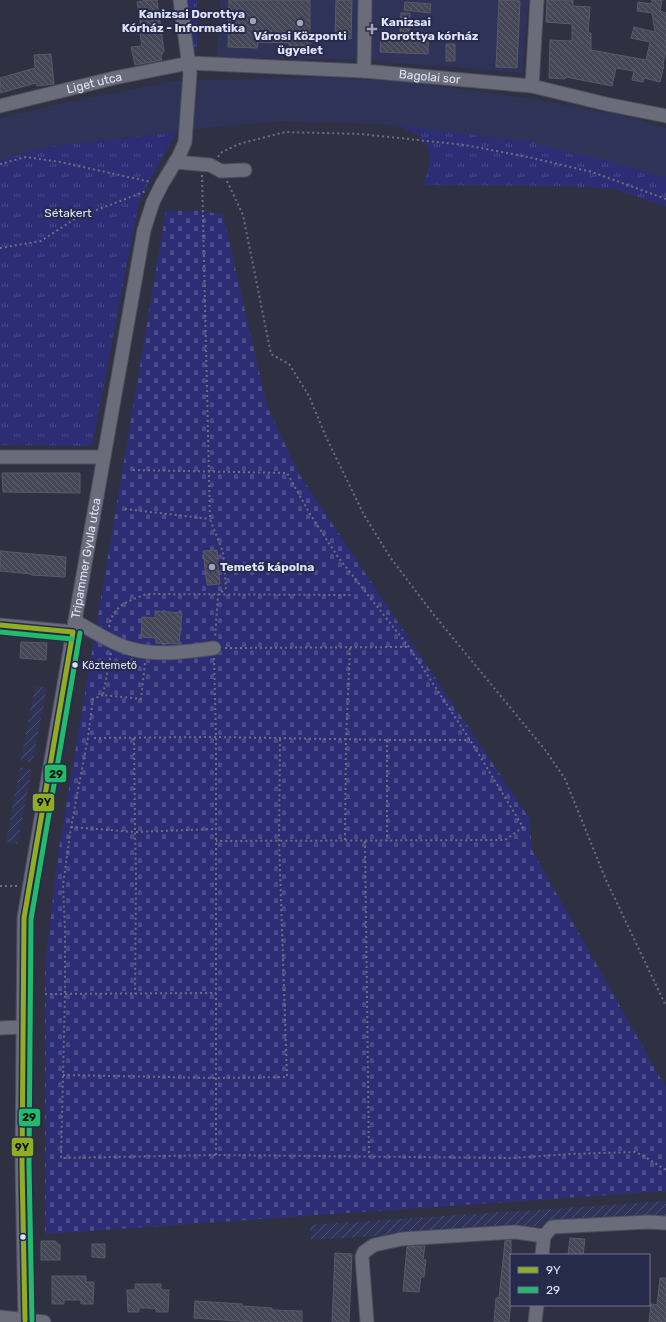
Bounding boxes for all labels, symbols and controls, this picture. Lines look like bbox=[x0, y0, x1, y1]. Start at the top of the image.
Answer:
place label: Kanizsai Dorottya Kórház - Informatika bbox=[122, 7, 245, 35]
place label: Kanizsai Dorottya kórház bbox=[381, 15, 479, 43]
marker: Kanizsai Dorottya Kórház - Informatika bbox=[248, 16, 258, 26]
marker: Városi Központi ügyelet bbox=[295, 18, 305, 28]
marker: Kanizsai Dorottya kórház bbox=[366, 23, 378, 35]
place label: Városi Központi ügyelet bbox=[253, 29, 347, 57]
street label: Bagolai sor bbox=[398, 67, 461, 87]
street label: Liget utca bbox=[65, 70, 123, 96]
park label: Sétakert bbox=[44, 206, 92, 220]
street label: Tripammer Gyula utca bbox=[68, 497, 104, 620]
place label: Temető kápolna bbox=[220, 560, 314, 574]
marker: Temető kápolna bbox=[207, 562, 217, 572]
place label: Köztemető bbox=[82, 659, 137, 672]
marker: Köztemető bbox=[70, 660, 80, 670]
line badge: 29 bbox=[44, 764, 67, 783]
text: 29 bbox=[49, 768, 63, 781]
line badge: 9Y bbox=[32, 793, 55, 812]
text: 9Y bbox=[37, 796, 52, 809]
line badge: 29 bbox=[18, 1108, 41, 1127]
text: 29 bbox=[22, 1111, 36, 1124]
line badge: 9Y bbox=[11, 1137, 34, 1157]
text: 9Y bbox=[15, 1141, 30, 1154]
unlabelled marker bbox=[18, 1232, 28, 1242]
legend bbox=[510, 1254, 650, 1306]
text: 9Y bbox=[546, 1263, 561, 1277]
text: 29 bbox=[546, 1283, 560, 1297]

